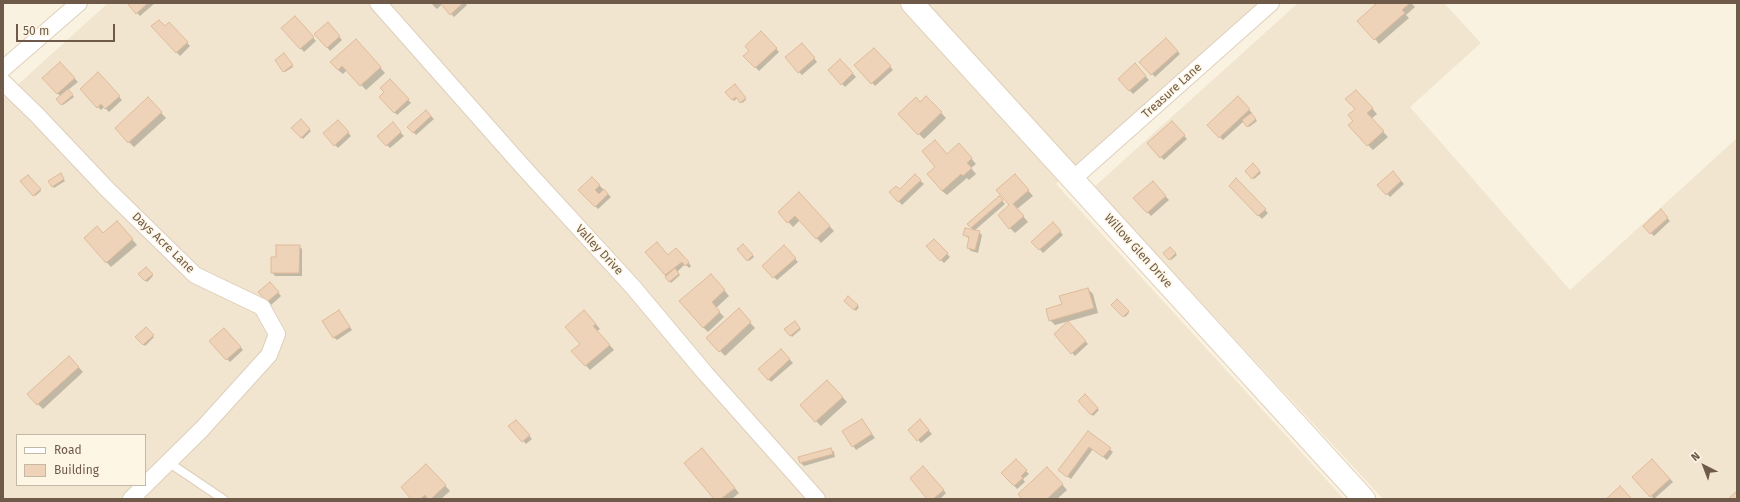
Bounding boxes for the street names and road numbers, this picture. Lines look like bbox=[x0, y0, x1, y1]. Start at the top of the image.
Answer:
street label: Treasure Lane bbox=[1139, 60, 1205, 122]
street label: Days Acre Lane bbox=[129, 210, 197, 276]
street label: Willow Glen Drive bbox=[1101, 211, 1175, 291]
street label: Valley Drive bbox=[572, 222, 626, 278]

